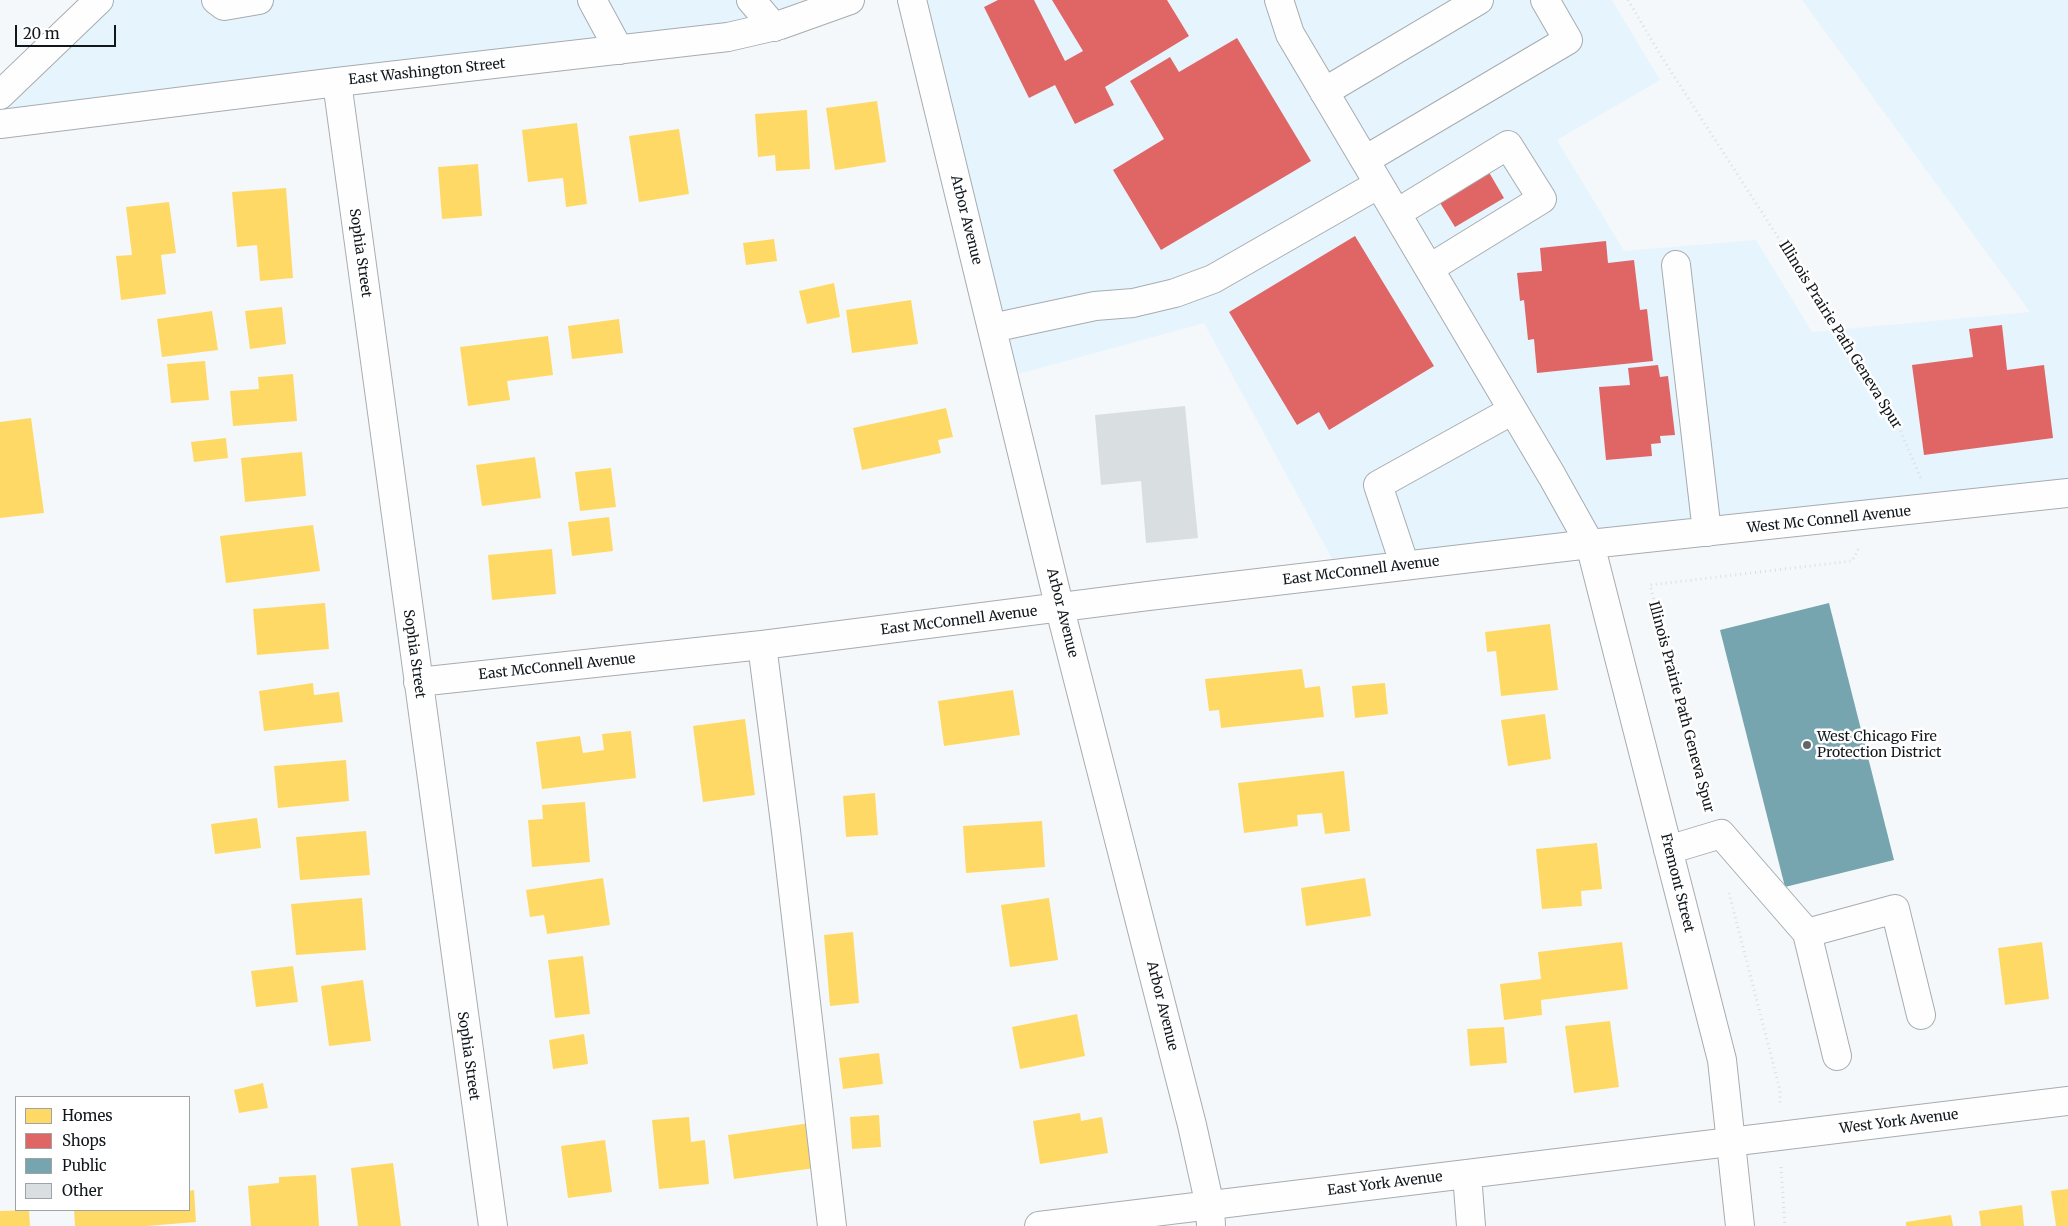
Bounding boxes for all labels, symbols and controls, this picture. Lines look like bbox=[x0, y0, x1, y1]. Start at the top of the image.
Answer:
scale bar bbox=[18, 15, 119, 47]
text: 20 m bbox=[23, 24, 60, 43]
street label: East Washington Street bbox=[348, 55, 506, 89]
street label: Arbor Avenue bbox=[947, 174, 985, 266]
street label: Sophia Street bbox=[345, 207, 375, 299]
street label: Illinois Prairie Path Geneva Spur bbox=[1775, 238, 1905, 432]
street label: West Mc Connell Avenue bbox=[1746, 503, 1912, 537]
street label: East McConnell Avenue bbox=[1282, 553, 1440, 589]
street label: Arbor Avenue bbox=[1043, 567, 1081, 659]
street label: Illinois Prairie Path Geneva Spur bbox=[1645, 599, 1717, 815]
street label: East McConnell Avenue bbox=[880, 603, 1038, 639]
street label: Sophia Street bbox=[399, 608, 429, 700]
street label: East McConnell Avenue bbox=[478, 650, 636, 684]
place label: West Chicago Fire Protection District bbox=[1817, 729, 1941, 762]
marker: West Chicago Fire Protection District bbox=[1801, 739, 1813, 751]
street label: Fremont Street bbox=[1657, 832, 1697, 934]
street label: Arbor Avenue bbox=[1143, 960, 1181, 1052]
street label: Sophia Street bbox=[453, 1010, 483, 1102]
legend bbox=[15, 1096, 190, 1211]
text: Homes bbox=[62, 1106, 113, 1125]
street label: West York Avenue bbox=[1839, 1106, 1959, 1138]
text: Shops bbox=[62, 1131, 106, 1150]
text: Public bbox=[62, 1156, 107, 1175]
street label: East York Avenue bbox=[1327, 1169, 1443, 1199]
text: Other bbox=[62, 1181, 103, 1200]

